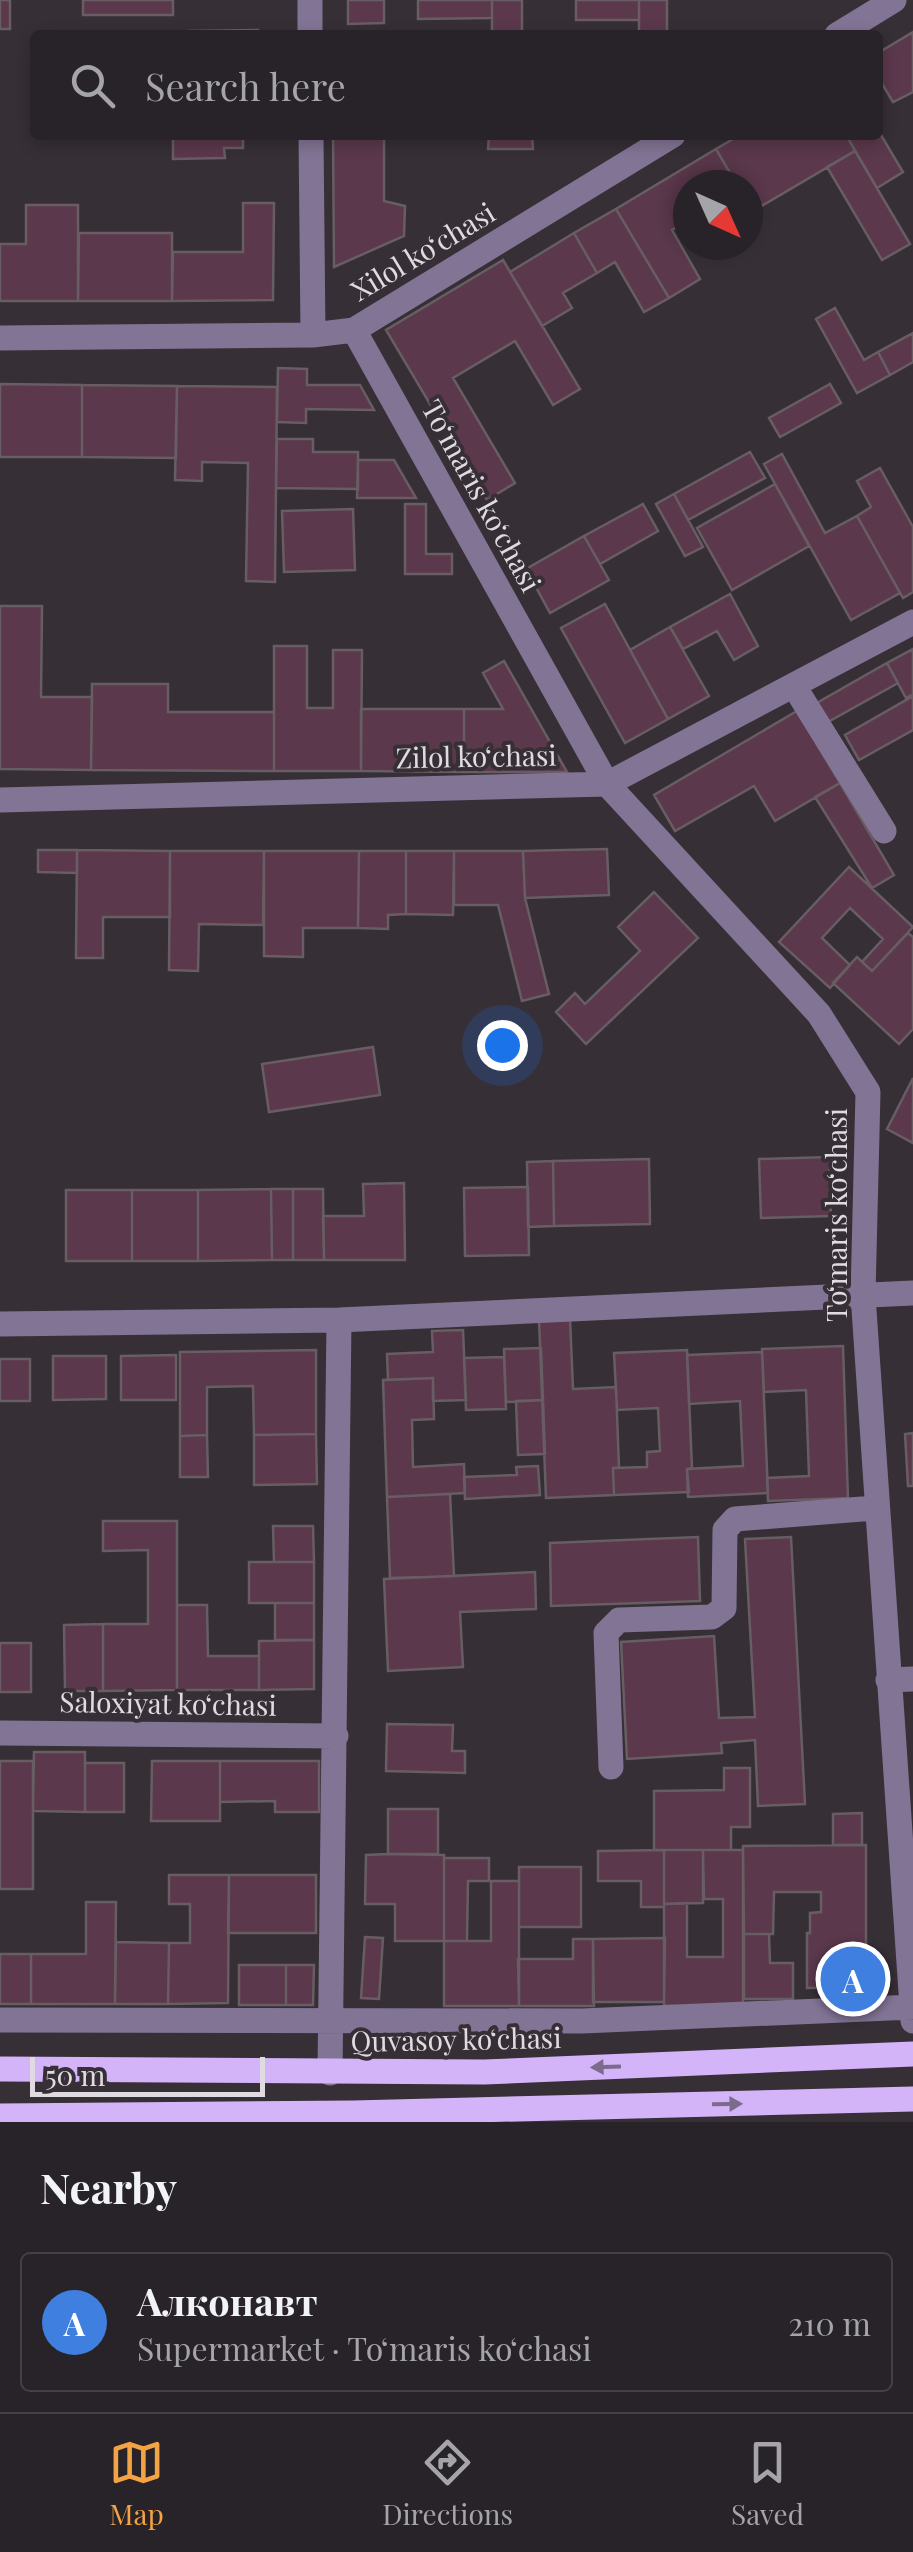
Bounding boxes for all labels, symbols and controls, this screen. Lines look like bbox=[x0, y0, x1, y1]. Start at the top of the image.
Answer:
search box bbox=[30, 30, 883, 140]
icon: search bbox=[65, 58, 120, 113]
text: Search here bbox=[145, 60, 346, 111]
north arrow bbox=[673, 170, 763, 260]
street label: Xilol koʻchasi bbox=[343, 193, 501, 308]
street label: Toʻmaris koʻchasi bbox=[414, 393, 550, 598]
street label: Zilol koʻchasi bbox=[395, 736, 557, 775]
your location bbox=[477, 1020, 528, 1071]
street label: Toʻmaris koʻchasi bbox=[817, 1108, 854, 1322]
street label: Saloxiyat koʻchasi bbox=[59, 1682, 277, 1723]
pin: A bbox=[820, 1942, 886, 2016]
street label: Quvasoy koʻchasi bbox=[350, 2018, 562, 2059]
scale bar bbox=[30, 2052, 265, 2096]
text: 50 m bbox=[45, 2056, 105, 2093]
one-way arrow bbox=[589, 2059, 621, 2075]
one-way arrow bbox=[712, 2096, 744, 2112]
text: Nearby bbox=[40, 2159, 177, 2215]
text: Алконавт bbox=[137, 2275, 318, 2326]
text: A bbox=[64, 2301, 85, 2344]
text: 210 m bbox=[788, 2301, 871, 2344]
text: Supermarket · Toʻmaris koʻchasi bbox=[137, 2326, 592, 2369]
tab: Map bbox=[109, 2435, 164, 2532]
tab: Directions bbox=[382, 2435, 513, 2532]
tab: Saved bbox=[731, 2435, 804, 2532]

